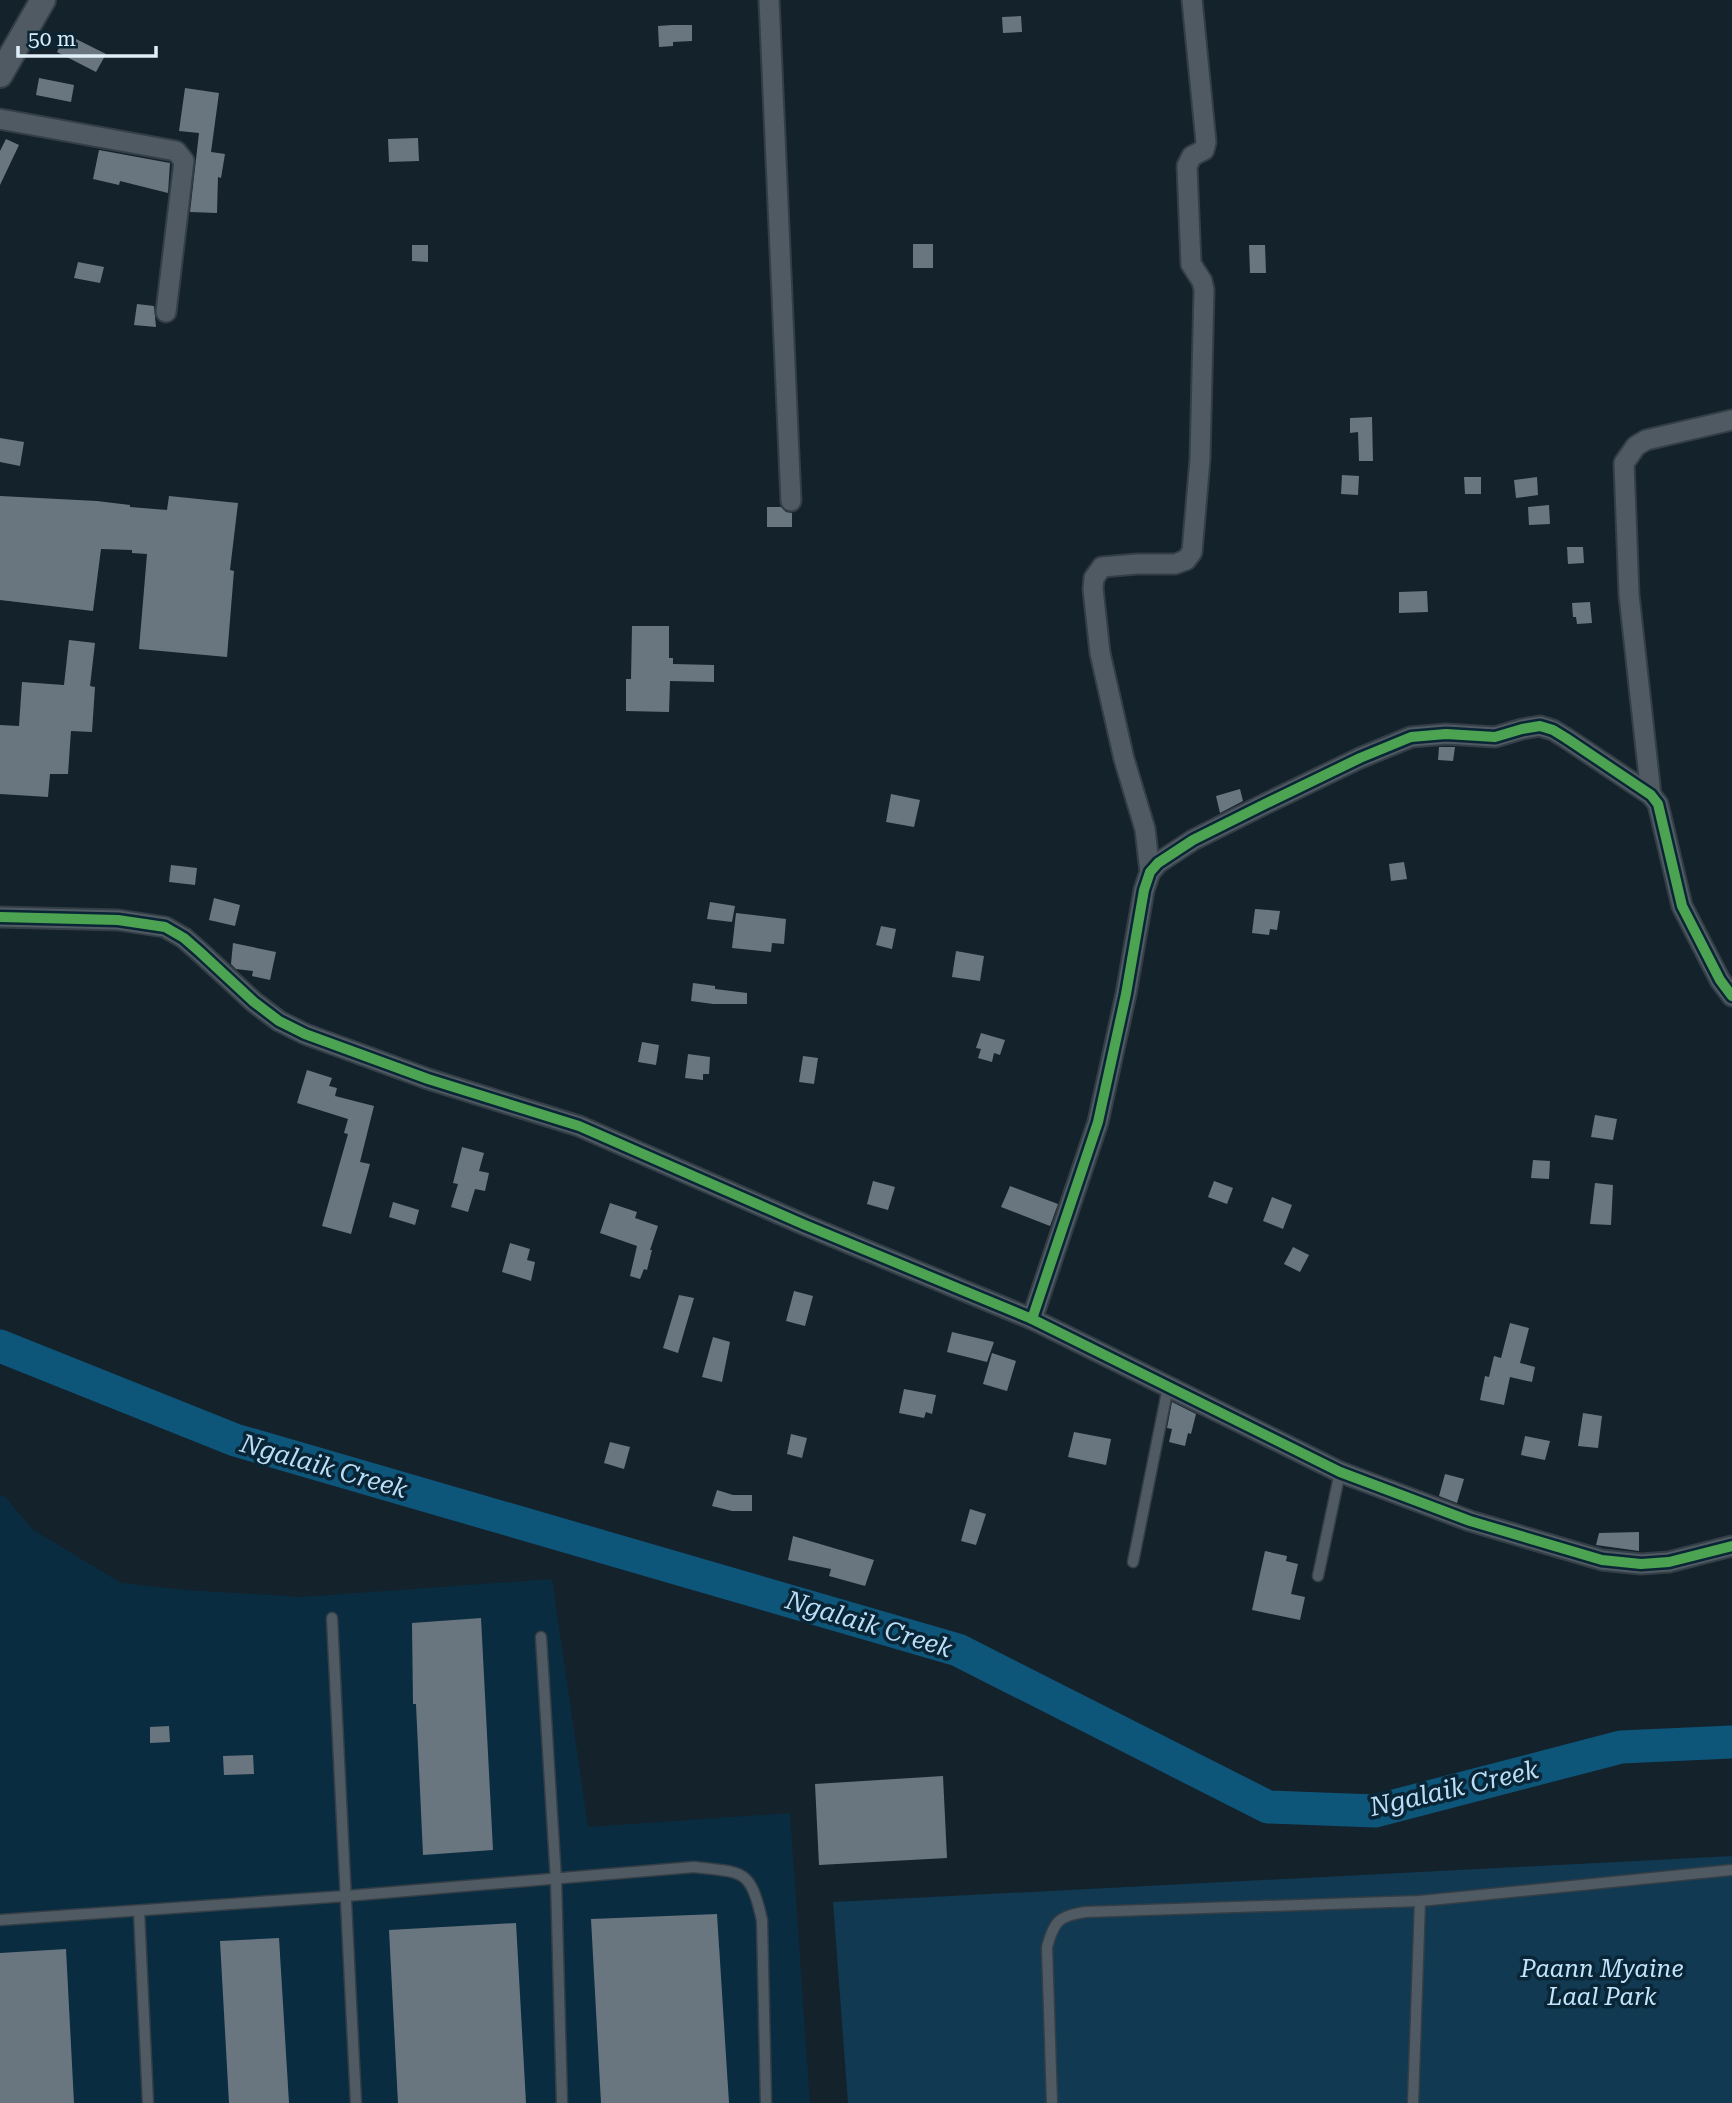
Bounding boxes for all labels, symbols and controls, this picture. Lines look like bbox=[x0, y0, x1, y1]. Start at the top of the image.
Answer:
scale bar bbox=[18, 14, 156, 58]
text: 50 m bbox=[28, 27, 76, 51]
water label: Ngalaik Creek bbox=[236, 1428, 412, 1504]
water label: Ngalaik Creek bbox=[781, 1584, 957, 1664]
water label: Ngalaik Creek bbox=[1366, 1754, 1542, 1822]
park label: Paann Myaine Laal Park bbox=[1519, 1955, 1684, 2011]

